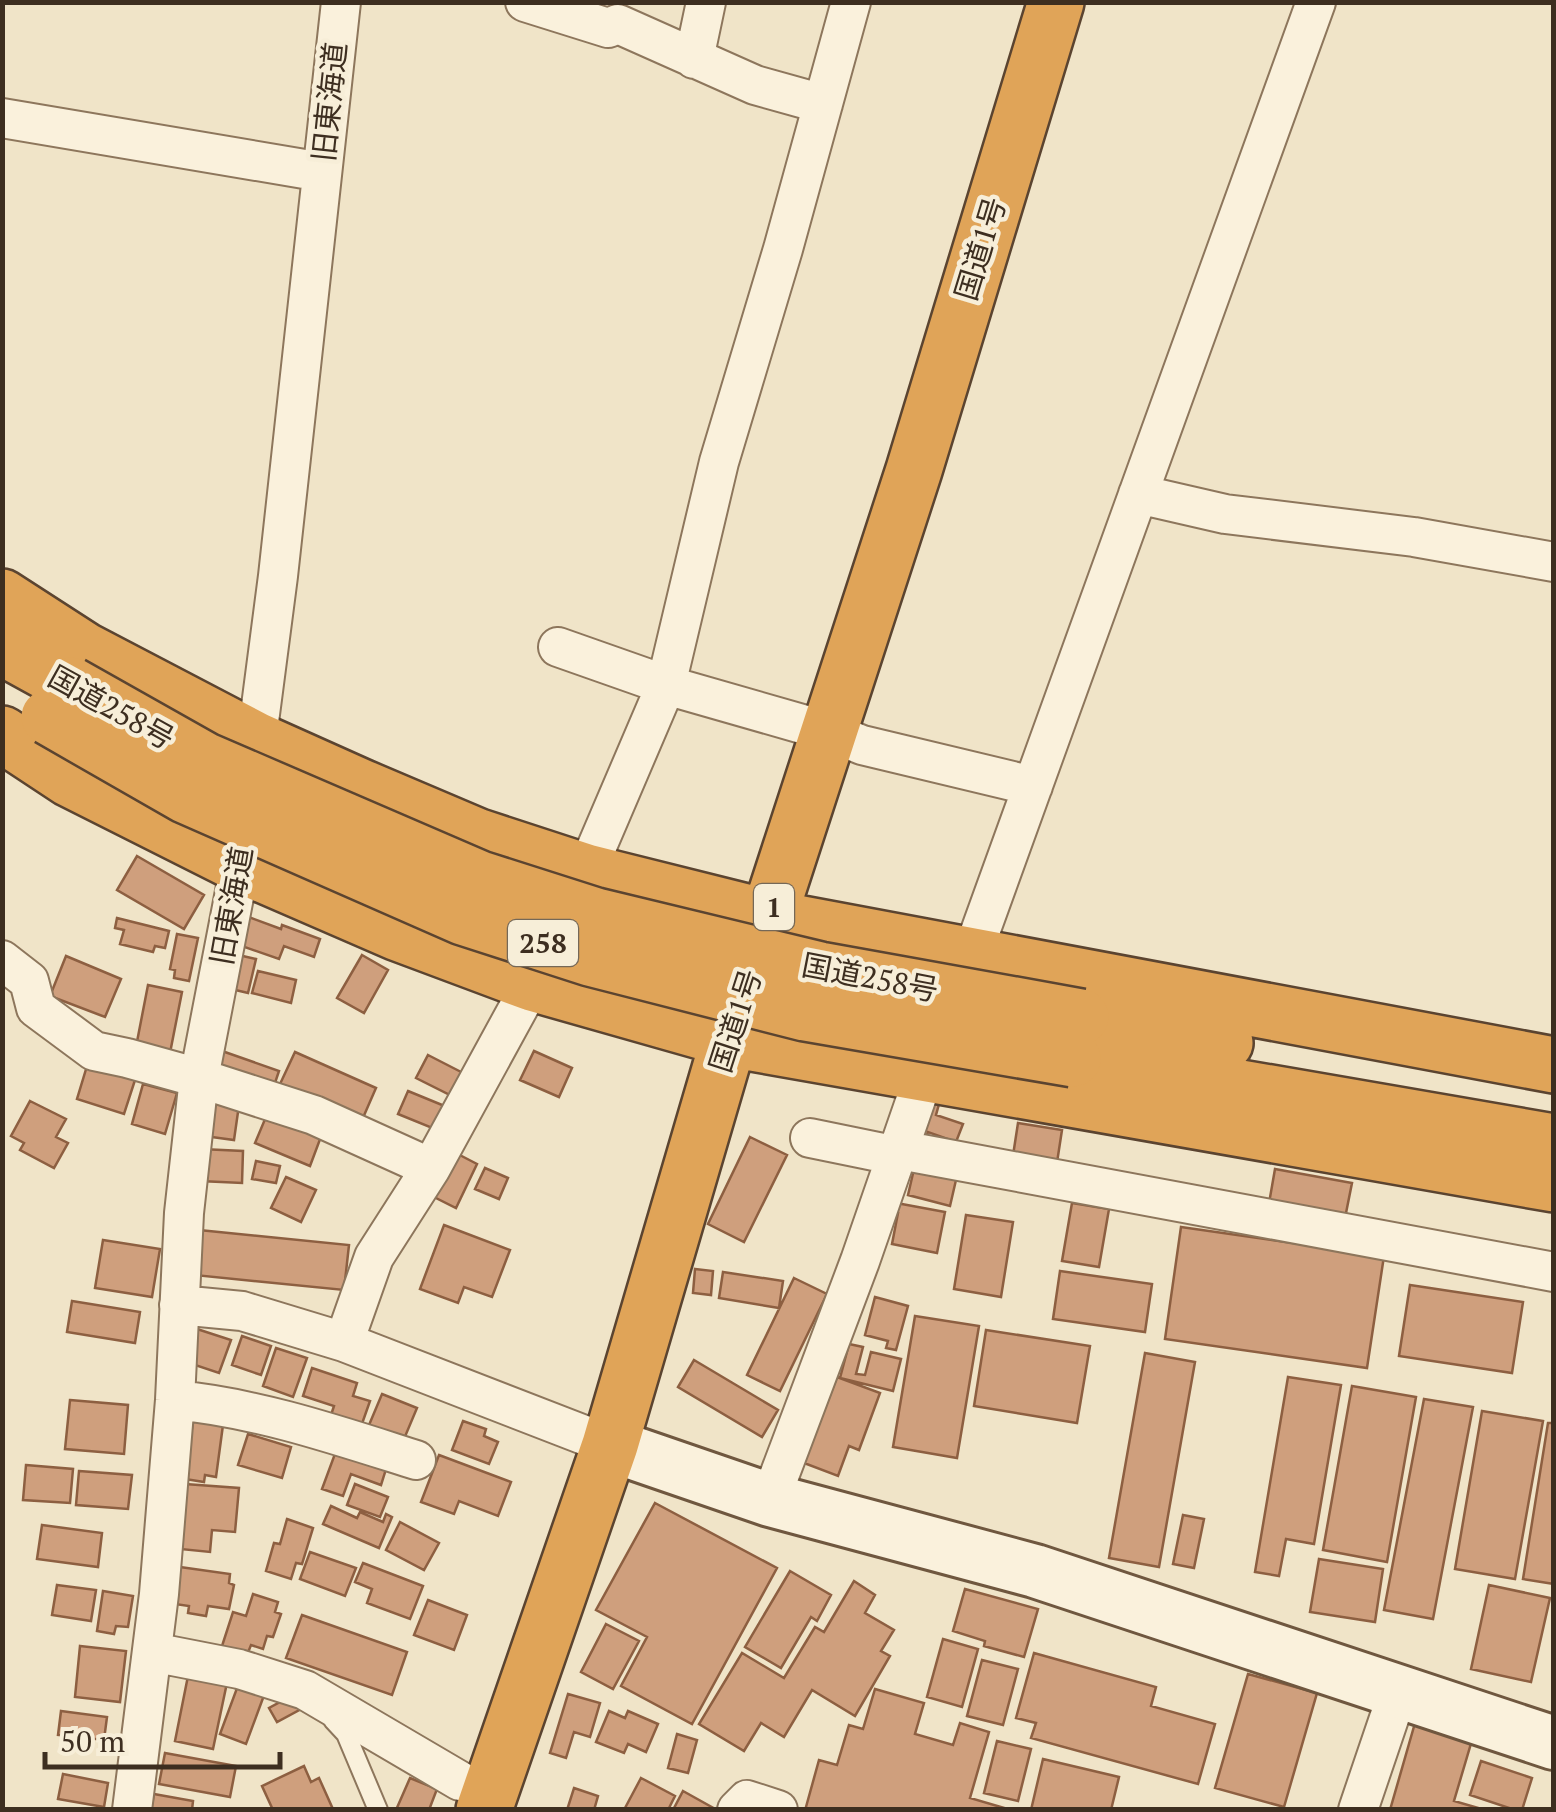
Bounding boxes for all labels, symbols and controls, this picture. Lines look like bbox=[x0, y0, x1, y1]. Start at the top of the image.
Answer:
street label: 旧東海道 bbox=[303, 40, 355, 164]
street label: 国道1号 bbox=[945, 192, 1015, 305]
street label: 国道258号 bbox=[41, 656, 182, 758]
street label: 旧東海道 bbox=[201, 843, 261, 968]
road number: 1 bbox=[754, 884, 794, 930]
road number: 258 bbox=[508, 920, 578, 966]
street label: 国道258号 bbox=[799, 944, 942, 1010]
street label: 国道1号 bbox=[700, 964, 770, 1077]
scale bar bbox=[45, 1707, 280, 1769]
text: 50 m bbox=[60, 1721, 125, 1761]

